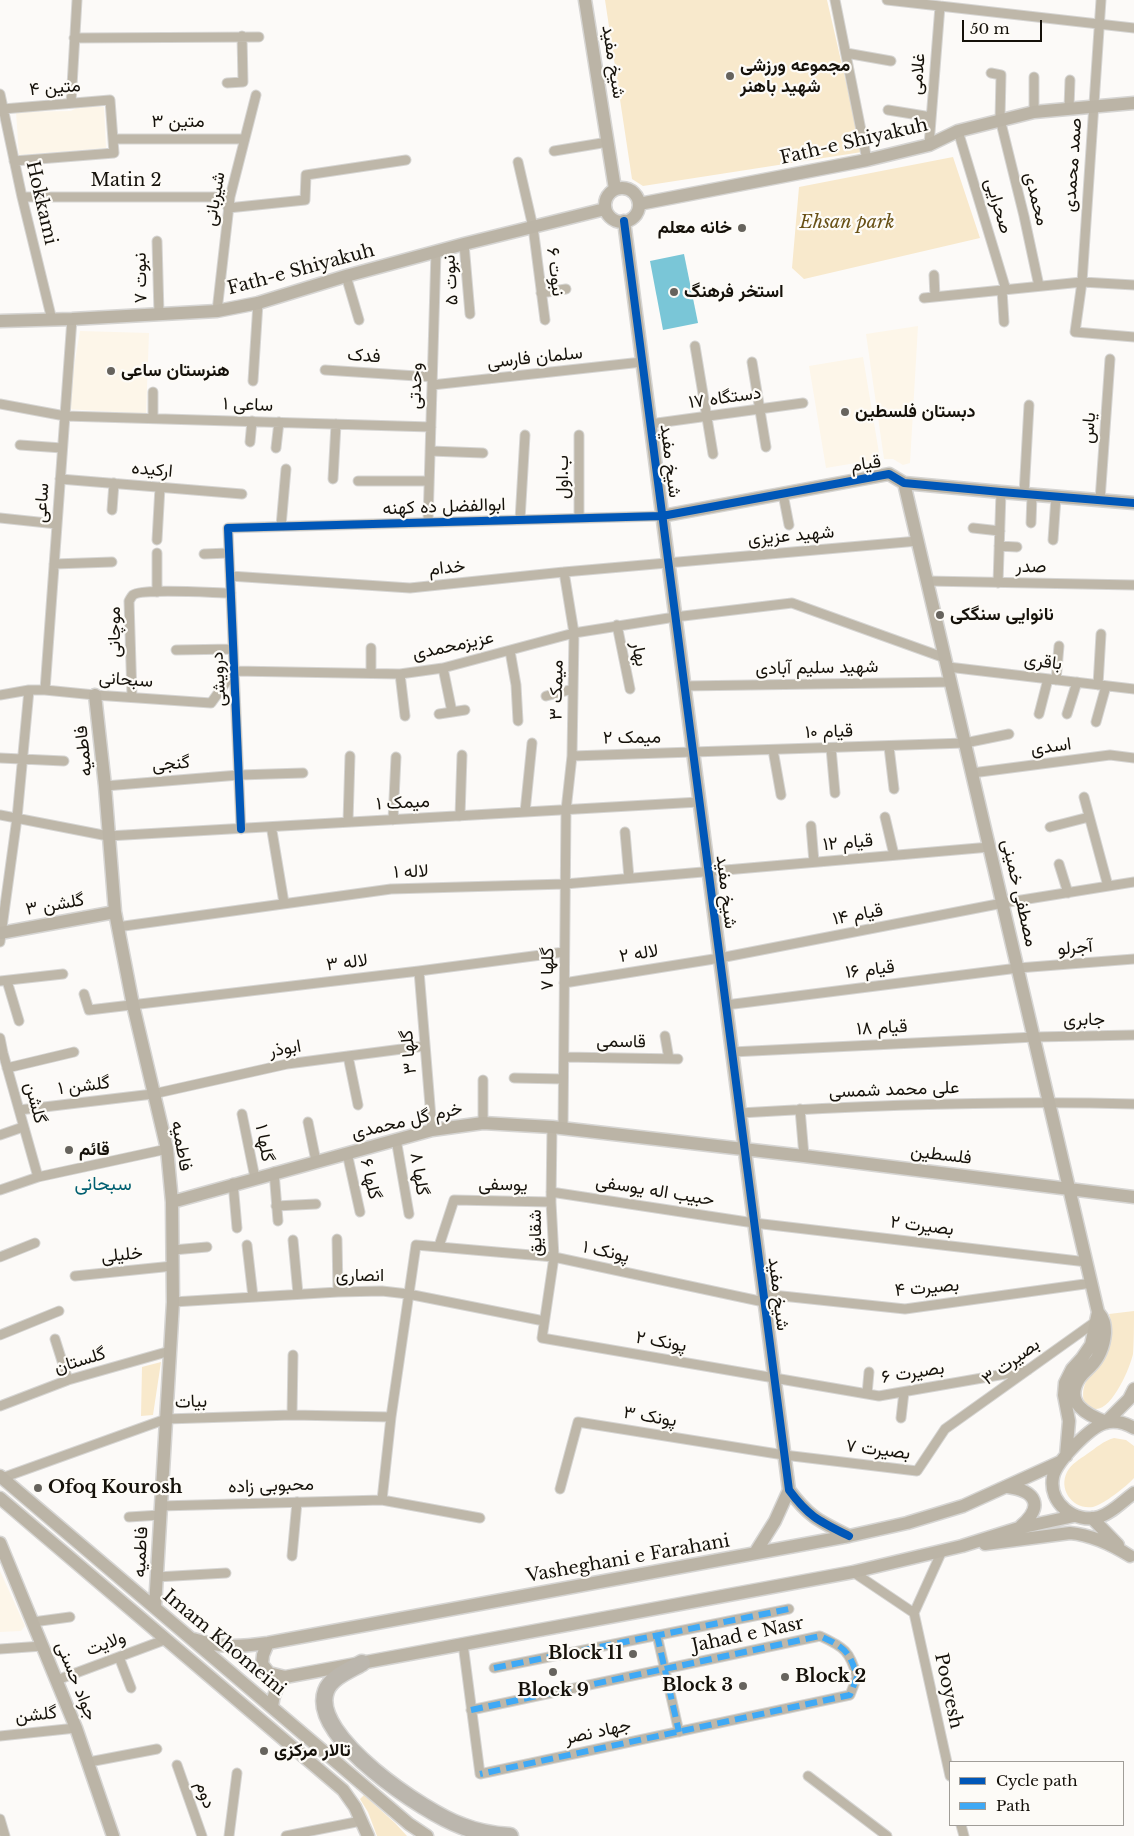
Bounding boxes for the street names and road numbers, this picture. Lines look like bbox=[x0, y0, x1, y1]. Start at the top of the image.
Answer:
street label: شیخ مفید bbox=[597, 24, 629, 100]
street label: غلامی bbox=[905, 52, 931, 96]
street label: متین ۴ bbox=[28, 75, 82, 101]
street label: متین ۳ bbox=[151, 111, 205, 133]
street label: Fath-e Shiyakuh bbox=[778, 114, 930, 170]
street label: صمد محمدی bbox=[1059, 117, 1087, 213]
street label: Hokkami bbox=[21, 159, 61, 247]
street label: Matin 2 bbox=[90, 170, 162, 192]
street label: شیربانی bbox=[200, 170, 230, 228]
street label: محمدی bbox=[1019, 170, 1053, 228]
street label: صحرایی bbox=[979, 176, 1017, 236]
street label: Fath-e Shiyakuh bbox=[225, 240, 377, 300]
street label: نبوت ۶ bbox=[541, 246, 569, 298]
street label: نبوت ۷ bbox=[130, 252, 152, 304]
street label: نبوت ۵ bbox=[438, 254, 464, 306]
street label: سلمان فارسی bbox=[486, 342, 584, 374]
street label: فدک bbox=[347, 344, 381, 368]
street label: وحدتی bbox=[404, 362, 428, 410]
street label: ۱۷ دستگاه bbox=[687, 382, 763, 414]
street label: ساعی ۱ bbox=[222, 393, 274, 417]
street label: یاس bbox=[1077, 411, 1101, 445]
street label: شیخ مفید bbox=[655, 423, 685, 499]
street label: قیام bbox=[850, 451, 882, 477]
street label: ب.اول bbox=[552, 455, 574, 499]
street label: ارکیده bbox=[131, 457, 173, 483]
street label: ساعی bbox=[30, 482, 54, 524]
street label: ابوالفضل ده کهنه bbox=[382, 494, 506, 520]
street label: شهید عزیزی bbox=[747, 521, 835, 551]
street label: خدام bbox=[428, 555, 466, 581]
street label: صدر bbox=[1015, 556, 1047, 578]
street label: موچانی bbox=[104, 606, 126, 658]
street label: عزیزمحمدی bbox=[410, 627, 496, 665]
street label: بهار bbox=[626, 640, 652, 668]
street label: باقری bbox=[1023, 649, 1063, 675]
street label: درویشی bbox=[207, 651, 231, 707]
street label: شهید سلیم آبادی bbox=[755, 656, 879, 680]
street label: میمک ۳ bbox=[546, 660, 568, 720]
street label: سبحانی bbox=[98, 667, 154, 693]
street label: قیام ۱۰ bbox=[805, 720, 853, 744]
street label: فاطمیه bbox=[71, 725, 97, 777]
street label: میمک ۲ bbox=[603, 727, 661, 749]
street label: اسدی bbox=[1029, 733, 1073, 761]
street label: گنجی bbox=[151, 752, 191, 776]
street label: میمک ۱ bbox=[376, 791, 430, 815]
street label: قیام ۱۲ bbox=[822, 830, 874, 856]
street label: مصطفی خمینی bbox=[996, 837, 1042, 949]
street label: شیخ مفید bbox=[711, 854, 741, 930]
street label: لاله ۱ bbox=[393, 861, 429, 883]
street label: گلشن ۳ bbox=[24, 889, 86, 921]
street label: قیام ۱۴ bbox=[831, 900, 885, 930]
street label: آجرلو bbox=[1057, 936, 1093, 960]
street label: لاله ۲ bbox=[618, 940, 660, 968]
street label: گلها ۷ bbox=[537, 947, 559, 991]
street label: لاله ۳ bbox=[325, 950, 369, 976]
street label: قیام ۱۶ bbox=[844, 956, 896, 984]
street label: جابری bbox=[1063, 1009, 1105, 1031]
street label: قیام ۱۸ bbox=[856, 1016, 908, 1040]
street label: گلها ۳ bbox=[396, 1029, 422, 1075]
street label: قاسمی bbox=[596, 1031, 646, 1053]
street label: ابوذر bbox=[267, 1036, 303, 1062]
street label: گلشن ۱ bbox=[57, 1072, 111, 1100]
street label: علی محمد شمسی bbox=[829, 1077, 959, 1103]
street label: گلشن bbox=[19, 1080, 51, 1126]
street label: خرم گل محمدی bbox=[349, 1098, 465, 1144]
street label: فاطمیه bbox=[166, 1119, 196, 1173]
street label: گلها ۱ bbox=[250, 1122, 278, 1164]
street label: فلسطین bbox=[909, 1141, 973, 1169]
street label: گلها ۸ bbox=[405, 1151, 433, 1197]
street label: گلها ۶ bbox=[355, 1156, 385, 1202]
street label: حبیب اله یوسفی bbox=[594, 1171, 716, 1211]
street label: یوسفی bbox=[478, 1174, 528, 1196]
street label: شقایق bbox=[525, 1209, 547, 1257]
street label: بصیرت ۲ bbox=[889, 1211, 955, 1241]
street label: پونک ۱ bbox=[581, 1237, 631, 1267]
street label: خلیلی bbox=[100, 1242, 144, 1268]
street label: شیخ مفید bbox=[763, 1256, 793, 1332]
street label: انصاری bbox=[336, 1265, 384, 1287]
street label: بصیرت ۴ bbox=[894, 1274, 960, 1302]
street label: پونک ۲ bbox=[634, 1327, 688, 1357]
street label: بصیرت ۳ bbox=[978, 1334, 1044, 1390]
street label: گلستان bbox=[52, 1343, 108, 1379]
street label: بصیرت ۶ bbox=[880, 1357, 946, 1389]
street label: بیات bbox=[174, 1391, 208, 1413]
street label: پونک ۳ bbox=[622, 1402, 678, 1432]
street label: بصیرت ۷ bbox=[844, 1435, 912, 1465]
street label: محبوبی زاده bbox=[228, 1474, 314, 1498]
street label: فاطمیه bbox=[129, 1526, 153, 1578]
street label: Vasheghani e Farahani bbox=[524, 1530, 732, 1588]
street label: Imam Khomeini bbox=[158, 1585, 290, 1701]
street label: Jahad e Nasr bbox=[690, 1613, 806, 1657]
street label: ولایت bbox=[83, 1627, 129, 1661]
street label: جواد حسنی bbox=[50, 1638, 102, 1724]
street label: Pooyesh bbox=[929, 1651, 967, 1731]
street label: گلشن bbox=[14, 1702, 58, 1728]
street label: جهاد نصر bbox=[563, 1714, 633, 1750]
street label: دوم bbox=[190, 1779, 220, 1811]

